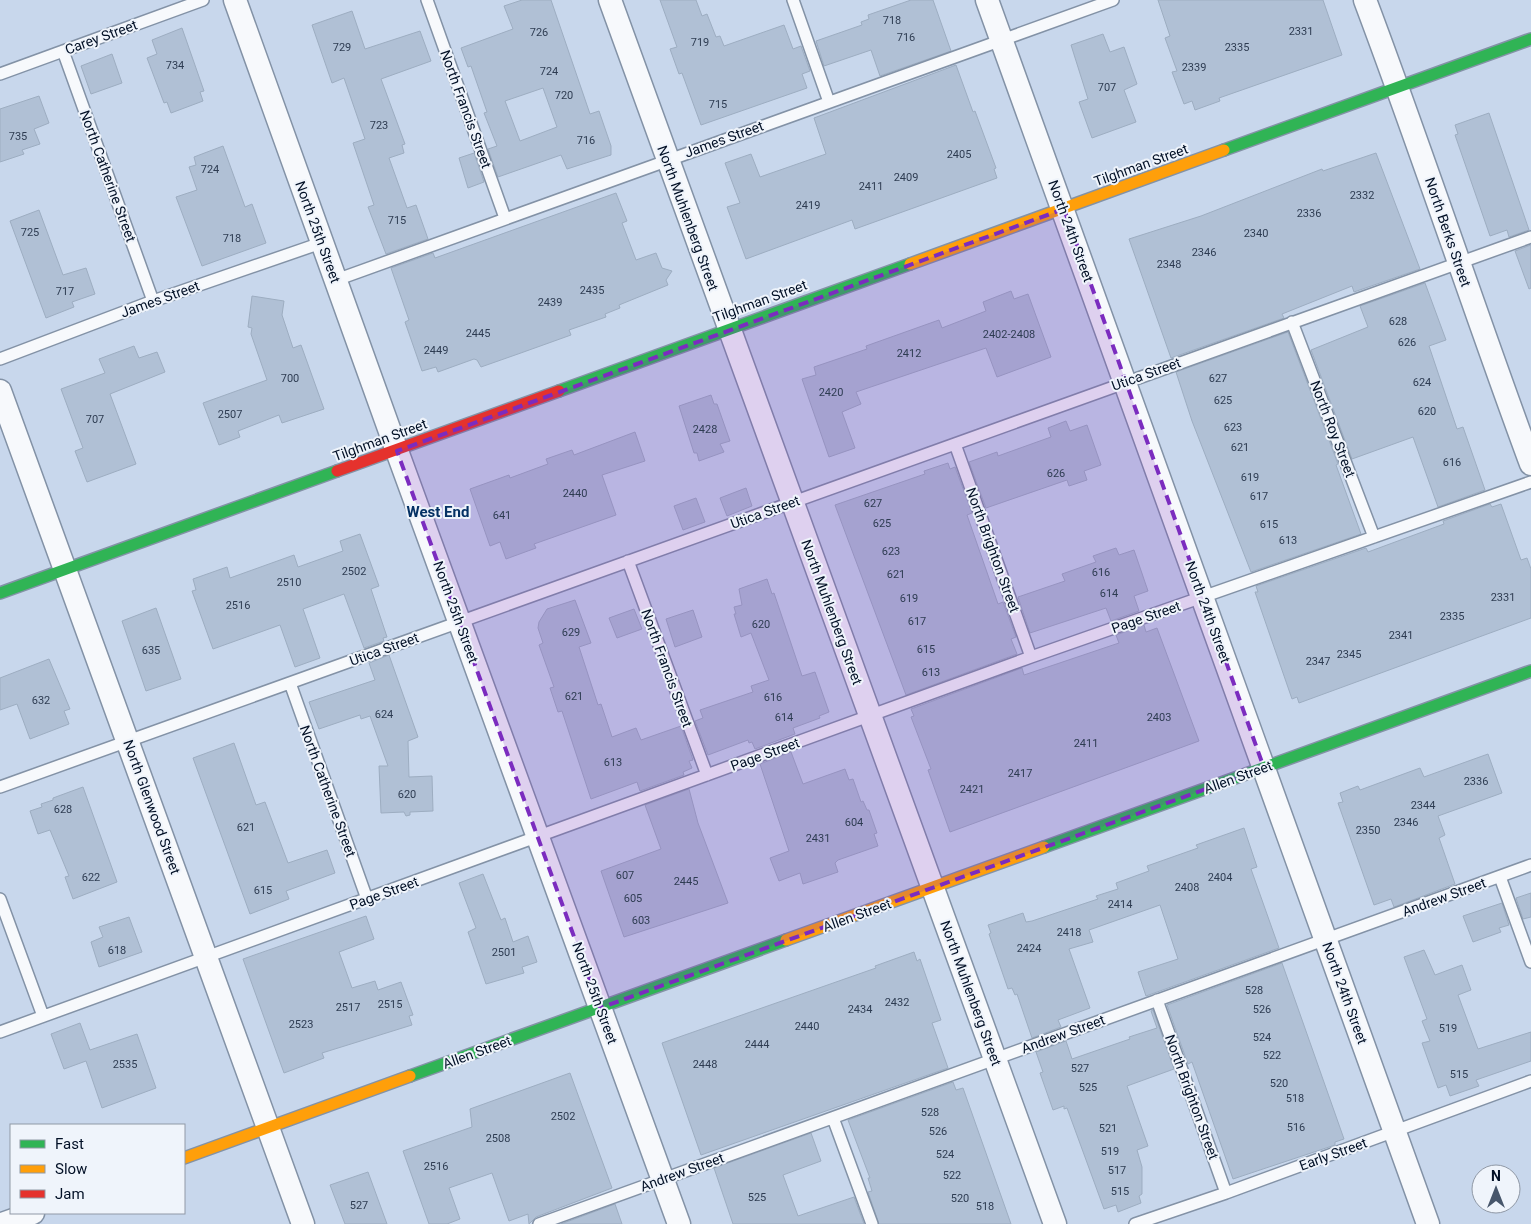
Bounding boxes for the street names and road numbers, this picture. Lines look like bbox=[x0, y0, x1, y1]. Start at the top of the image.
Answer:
street label: Carey Street bbox=[63, 16, 140, 57]
street label: North Francis Street bbox=[437, 48, 495, 171]
street label: North Catherine Street bbox=[77, 108, 139, 244]
street label: James Street bbox=[682, 117, 766, 161]
street label: Tilghman Street bbox=[1092, 140, 1191, 189]
street label: North Muhlenberg Street bbox=[654, 143, 722, 293]
street label: North Berks Street bbox=[1422, 175, 1474, 289]
street label: North 24th Street bbox=[1045, 178, 1097, 285]
street label: North 25th Street bbox=[292, 179, 344, 286]
street label: Tilghman Street bbox=[711, 276, 810, 325]
street label: James Street bbox=[118, 277, 202, 321]
street label: Utica Street bbox=[1109, 354, 1183, 394]
street label: North Roy Street bbox=[1307, 378, 1359, 480]
street label: Tilghman Street bbox=[331, 415, 430, 464]
street label: North Brighton Street bbox=[963, 485, 1023, 615]
street label: Utica Street bbox=[728, 492, 802, 532]
street label: North Muhlenberg Street bbox=[798, 537, 866, 687]
street label: North 25th Street bbox=[430, 559, 482, 666]
street label: North 24th Street bbox=[1182, 559, 1234, 666]
street label: Page Street bbox=[1109, 598, 1183, 636]
street label: North Francis Street bbox=[638, 607, 696, 730]
street label: Utica Street bbox=[347, 629, 421, 669]
street label: North Catherine Street bbox=[297, 723, 359, 859]
street label: Page Street bbox=[728, 734, 802, 774]
street label: North Glenwood Street bbox=[120, 738, 184, 877]
street label: Allen Street bbox=[1202, 757, 1275, 797]
street label: Page Street bbox=[347, 873, 421, 913]
street label: Andrew Street bbox=[1400, 874, 1488, 920]
street label: Allen Street bbox=[821, 895, 894, 935]
street label: North Muhlenberg Street bbox=[937, 918, 1005, 1068]
street label: North 25th Street bbox=[569, 940, 621, 1047]
street label: North 24th Street bbox=[1319, 940, 1371, 1047]
street label: Andrew Street bbox=[1019, 1011, 1107, 1057]
street label: Allen Street bbox=[441, 1032, 514, 1072]
street label: North Brighton Street bbox=[1162, 1032, 1222, 1162]
street label: Early Street bbox=[1297, 1134, 1369, 1174]
street label: Andrew Street bbox=[638, 1149, 726, 1195]

